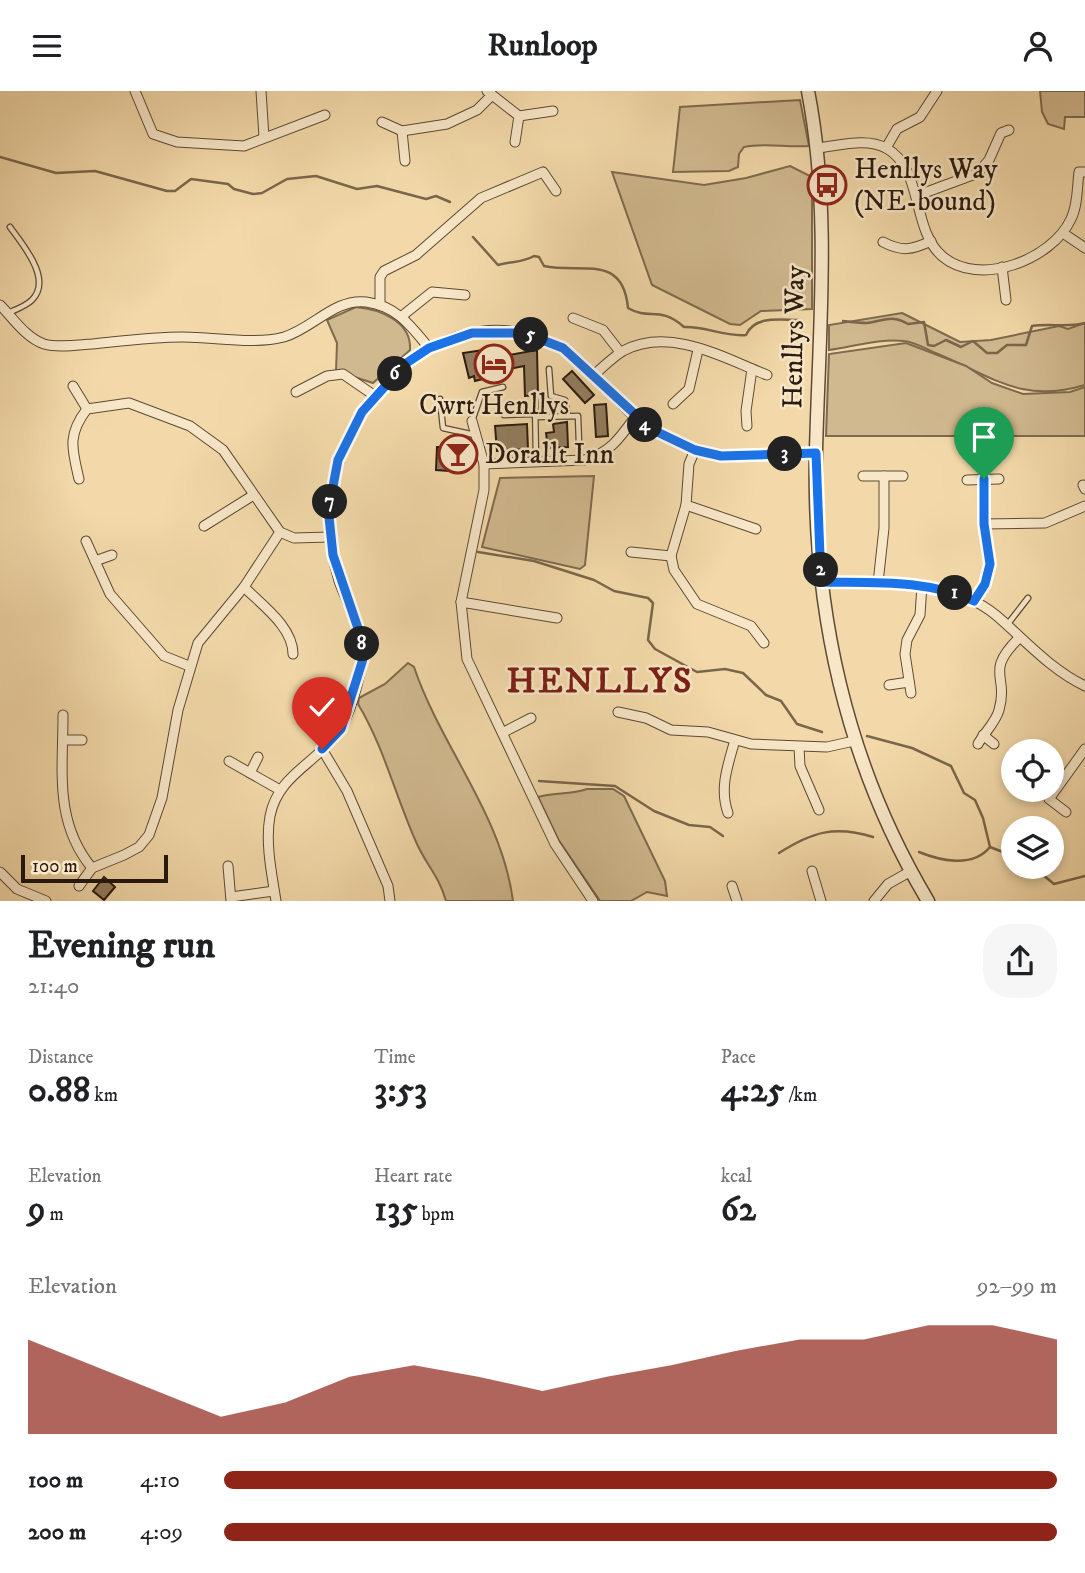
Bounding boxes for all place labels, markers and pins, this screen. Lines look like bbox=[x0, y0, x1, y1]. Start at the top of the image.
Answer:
place label: Henllys Way (NE-bound) bbox=[854, 152, 998, 219]
bus stop icon: Henllys Way (NE-bound) bbox=[806, 164, 848, 206]
pin: 5 bbox=[514, 317, 548, 353]
hotel icon: Cwrt Henllys bbox=[473, 343, 515, 385]
pin: 6 bbox=[378, 357, 412, 391]
place label: Cwrt Henllys bbox=[419, 388, 569, 423]
pin: 4 bbox=[628, 407, 662, 443]
pin bbox=[954, 407, 1014, 479]
bar icon: Dorallt Inn bbox=[437, 433, 479, 475]
place label: Dorallt Inn bbox=[485, 437, 615, 472]
pin: 3 bbox=[768, 437, 802, 471]
pin: 7 bbox=[312, 485, 348, 519]
pin: 2 bbox=[804, 553, 838, 587]
pin: 1 bbox=[937, 575, 972, 611]
pin: 8 bbox=[344, 627, 380, 661]
pin bbox=[292, 677, 352, 749]

